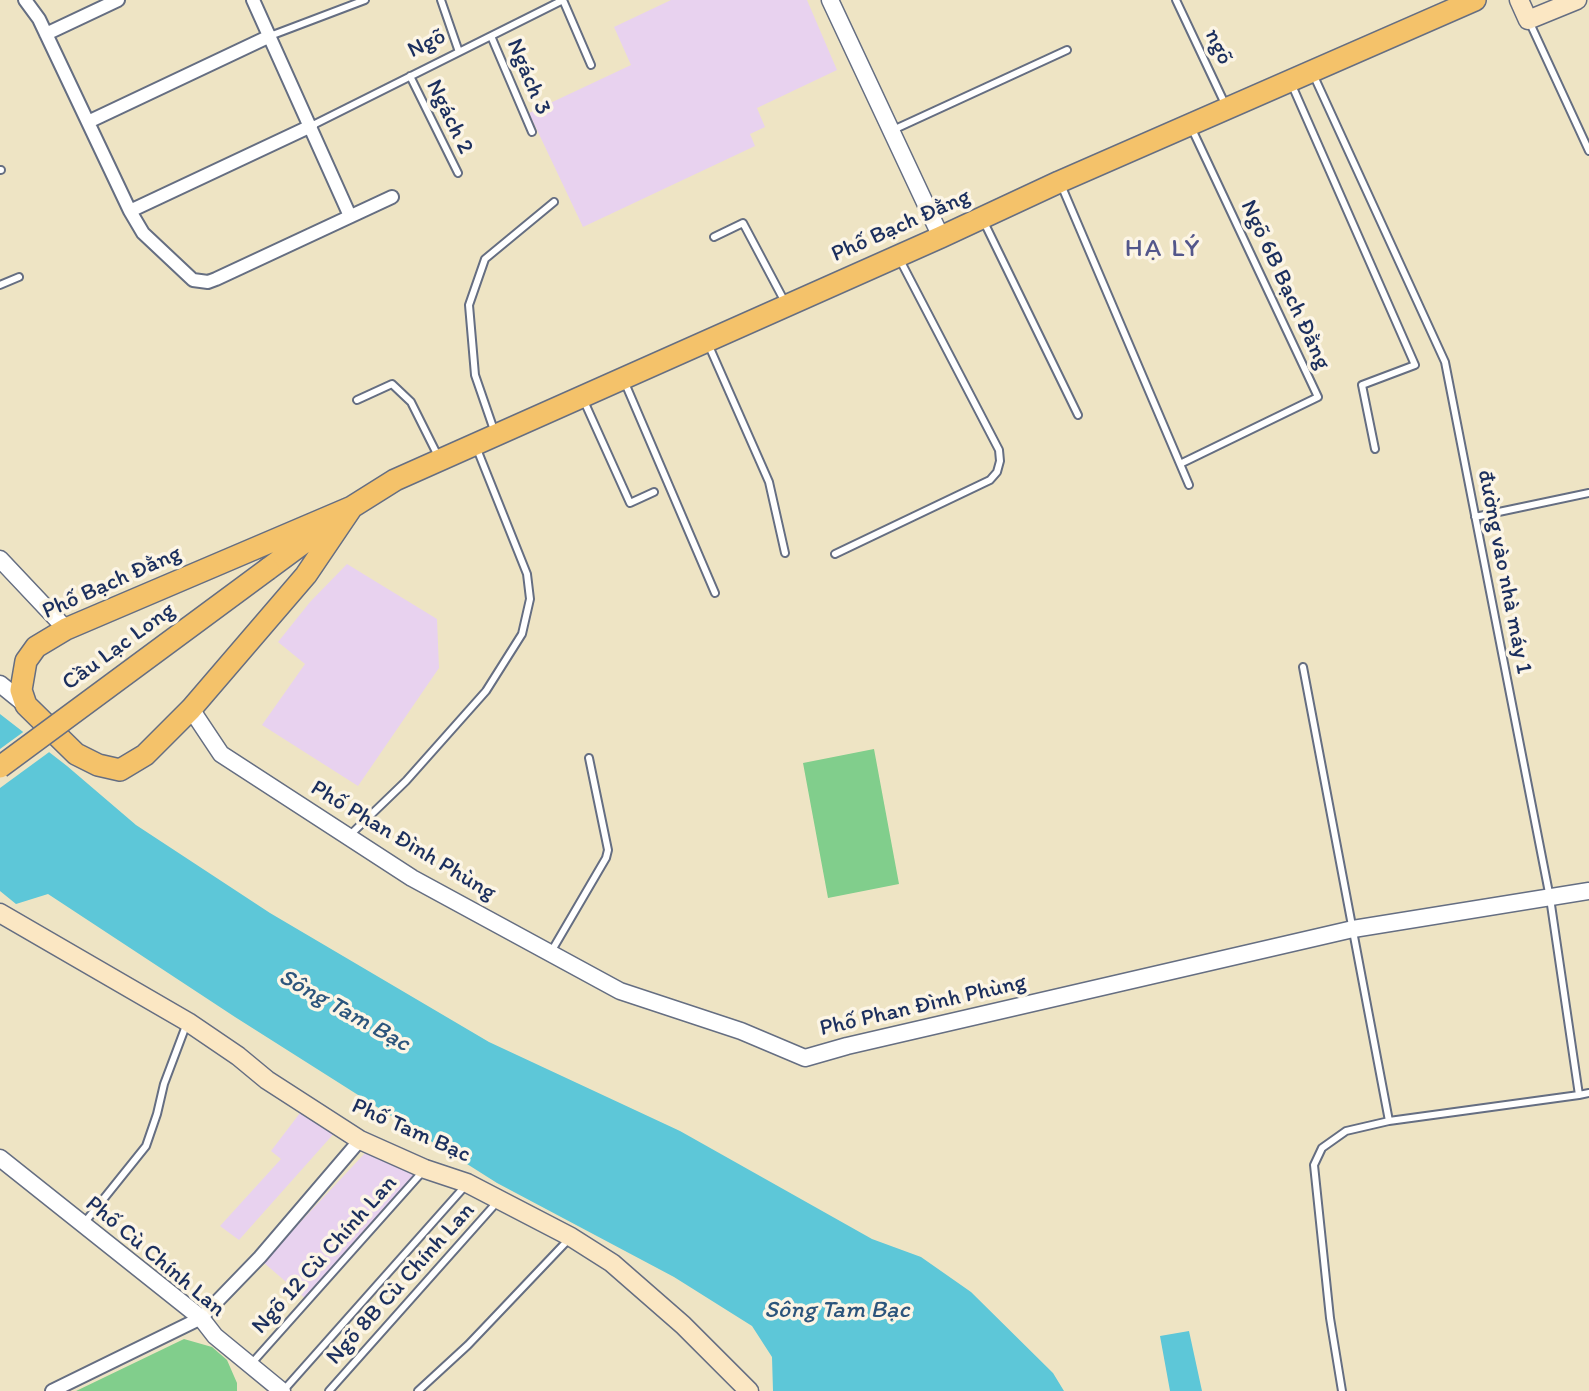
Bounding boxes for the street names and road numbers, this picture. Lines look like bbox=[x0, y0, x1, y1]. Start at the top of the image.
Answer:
street label: Ngõ bbox=[403, 23, 451, 65]
street label: ngõ bbox=[1198, 25, 1238, 69]
street label: Ngách 3 bbox=[500, 35, 556, 119]
street label: Ngách 2 bbox=[419, 75, 479, 159]
street label: Phố Bạch Đằng bbox=[827, 183, 975, 269]
street label: Ngõ 6B Bạch Đằng bbox=[1234, 196, 1336, 374]
street label: đường vào nhà máy 1 bbox=[1471, 468, 1537, 676]
street label: Phố Bạch Đằng bbox=[38, 540, 186, 626]
street label: Cầu Lạc Long bbox=[57, 597, 181, 697]
street label: Phố Phan Đình Phùng bbox=[305, 775, 501, 907]
street label: Phố Phan Đình Phùng bbox=[817, 969, 1029, 1043]
street label: Phố Tam Bạc bbox=[347, 1093, 475, 1169]
street label: Ngõ 12 Cù Chính Lan bbox=[246, 1170, 404, 1340]
street label: Phố Cù Chính Lan bbox=[79, 1190, 231, 1324]
street label: Ngõ 8B Cù Chính Lan bbox=[321, 1197, 481, 1371]

